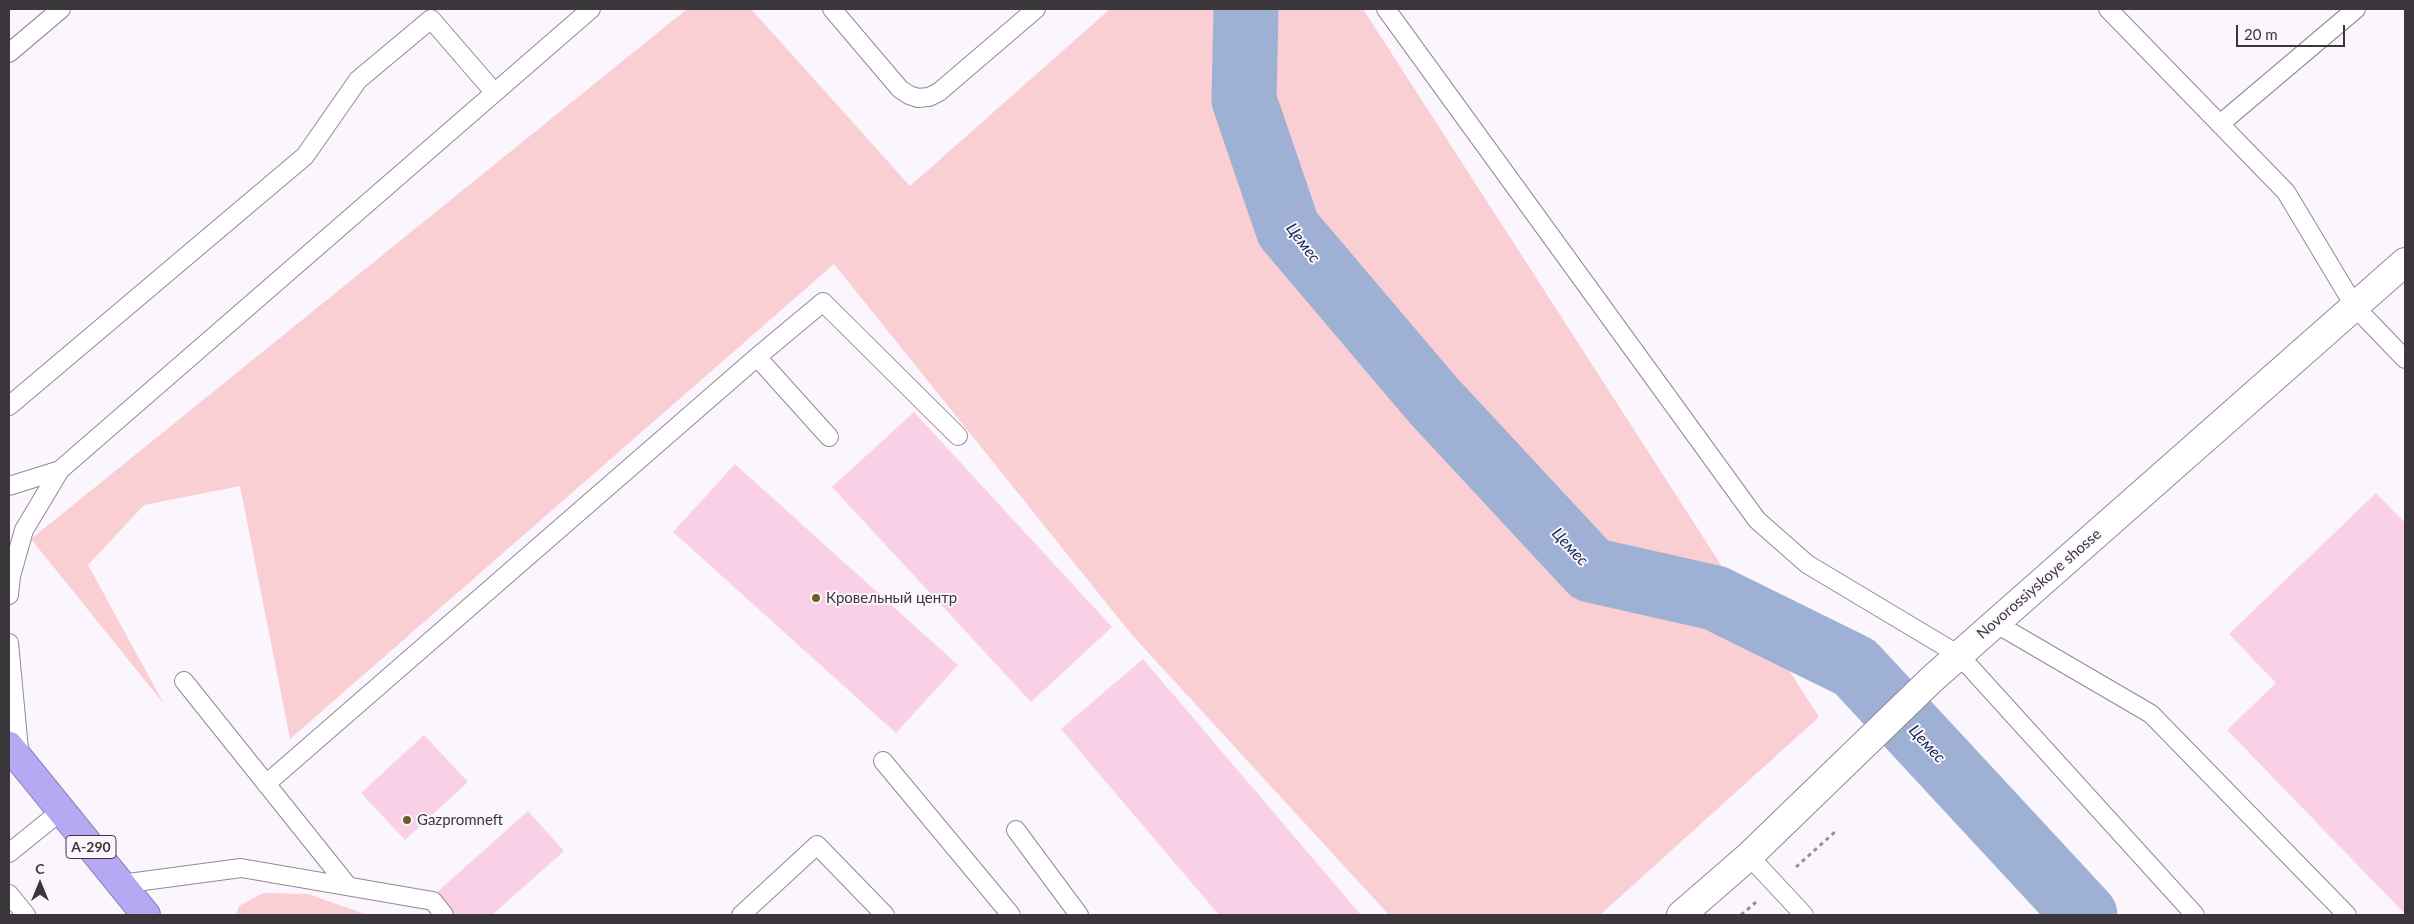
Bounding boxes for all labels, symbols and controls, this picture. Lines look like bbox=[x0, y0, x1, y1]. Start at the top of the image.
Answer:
scale bar bbox=[2239, 15, 2348, 47]
text: 20 m bbox=[2244, 25, 2278, 43]
water label: Цемес bbox=[1282, 219, 1324, 267]
water label: Цемес bbox=[1548, 524, 1592, 570]
street label: Novorossiyskoye shosse bbox=[1973, 525, 2105, 643]
place label: Кровельный центр bbox=[826, 589, 957, 607]
marker: Кровельный центр bbox=[810, 592, 822, 604]
water label: Цемес bbox=[1905, 721, 1949, 767]
place label: Gazpromneft bbox=[417, 811, 503, 829]
marker: Gazpromneft bbox=[401, 814, 413, 826]
road number: А-290 bbox=[66, 836, 116, 859]
north arrow bbox=[15, 859, 65, 909]
text: С bbox=[35, 860, 45, 877]

